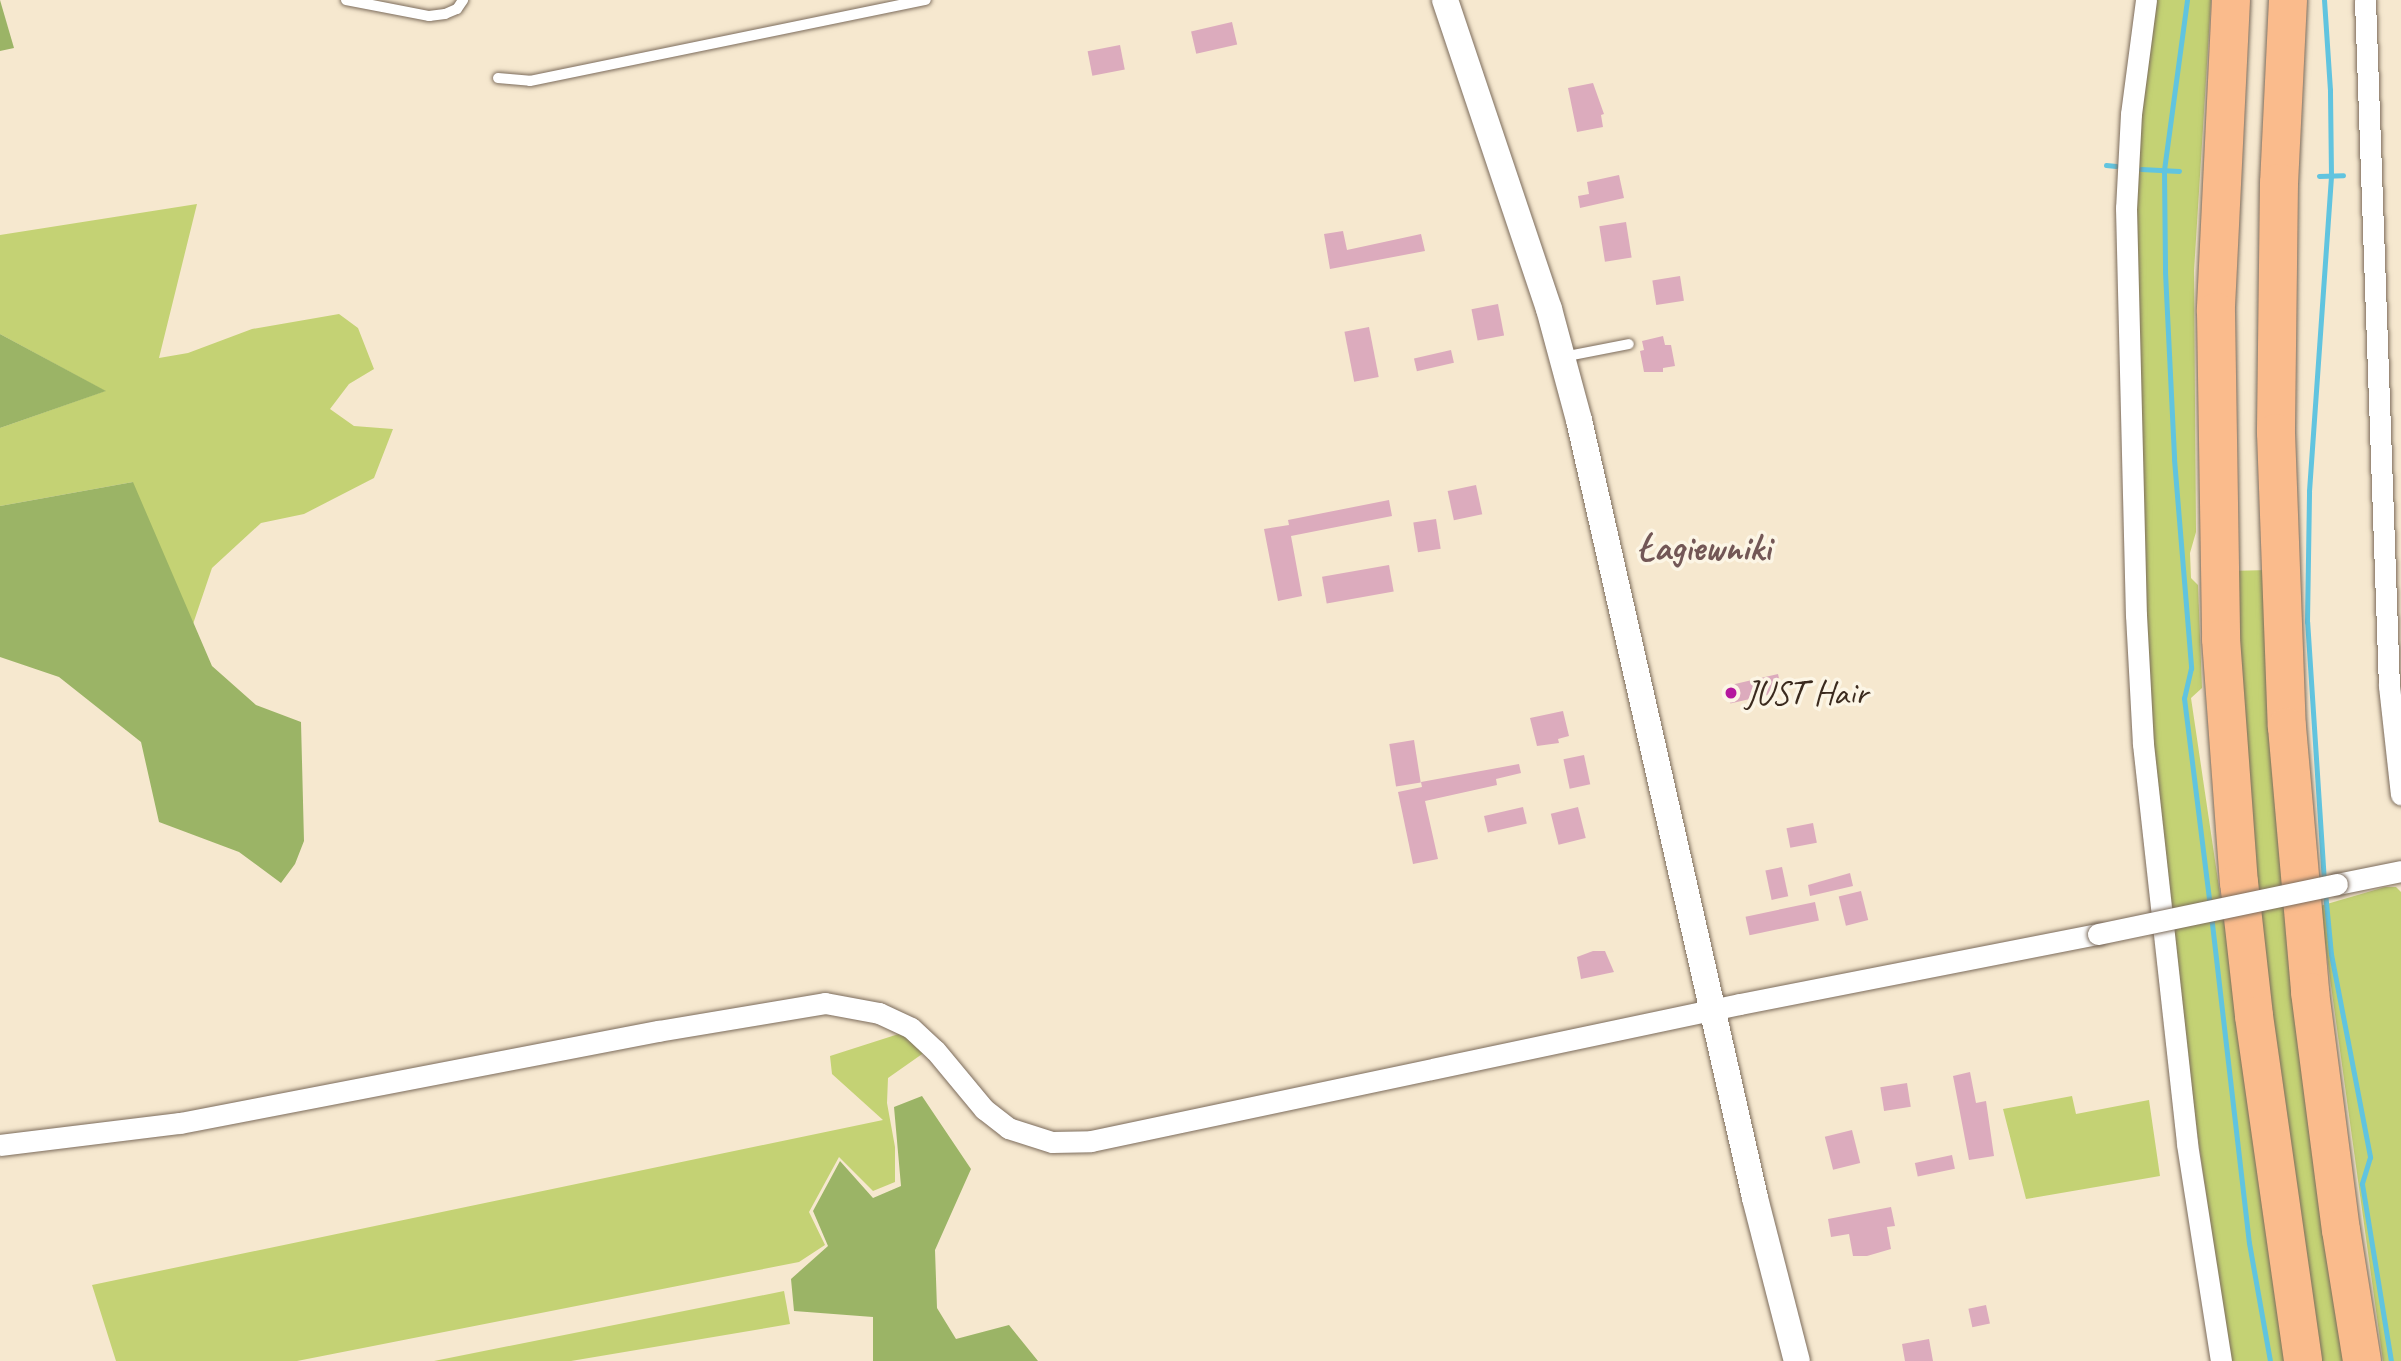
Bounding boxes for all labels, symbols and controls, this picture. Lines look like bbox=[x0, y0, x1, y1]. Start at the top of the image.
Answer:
district label: Łagiewniki bbox=[1637, 525, 1771, 571]
place label: JUST Hair bbox=[1745, 672, 1868, 714]
marker: JUST Hair bbox=[1723, 685, 1739, 701]

